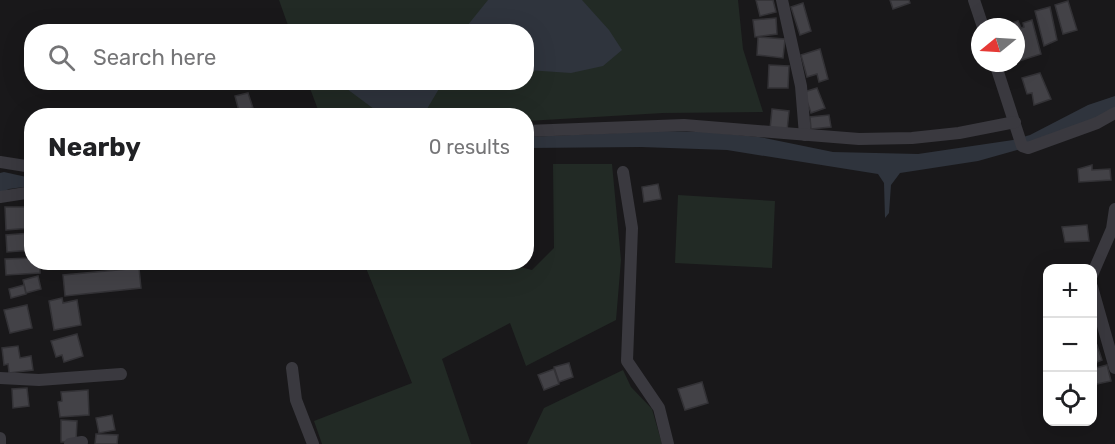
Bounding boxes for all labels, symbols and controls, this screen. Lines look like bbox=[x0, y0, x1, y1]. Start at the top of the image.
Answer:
north arrow bbox=[971, 18, 1025, 72]
search box bbox=[24, 24, 534, 90]
icon: search bbox=[45, 41, 78, 74]
text: Search here bbox=[93, 44, 216, 71]
text: Nearby bbox=[48, 132, 141, 163]
text: 0 results bbox=[429, 135, 510, 159]
map controls bbox=[1043, 264, 1097, 426]
button: + bbox=[1043, 264, 1097, 318]
button: − bbox=[1043, 318, 1097, 372]
button: locate bbox=[1043, 372, 1097, 426]

